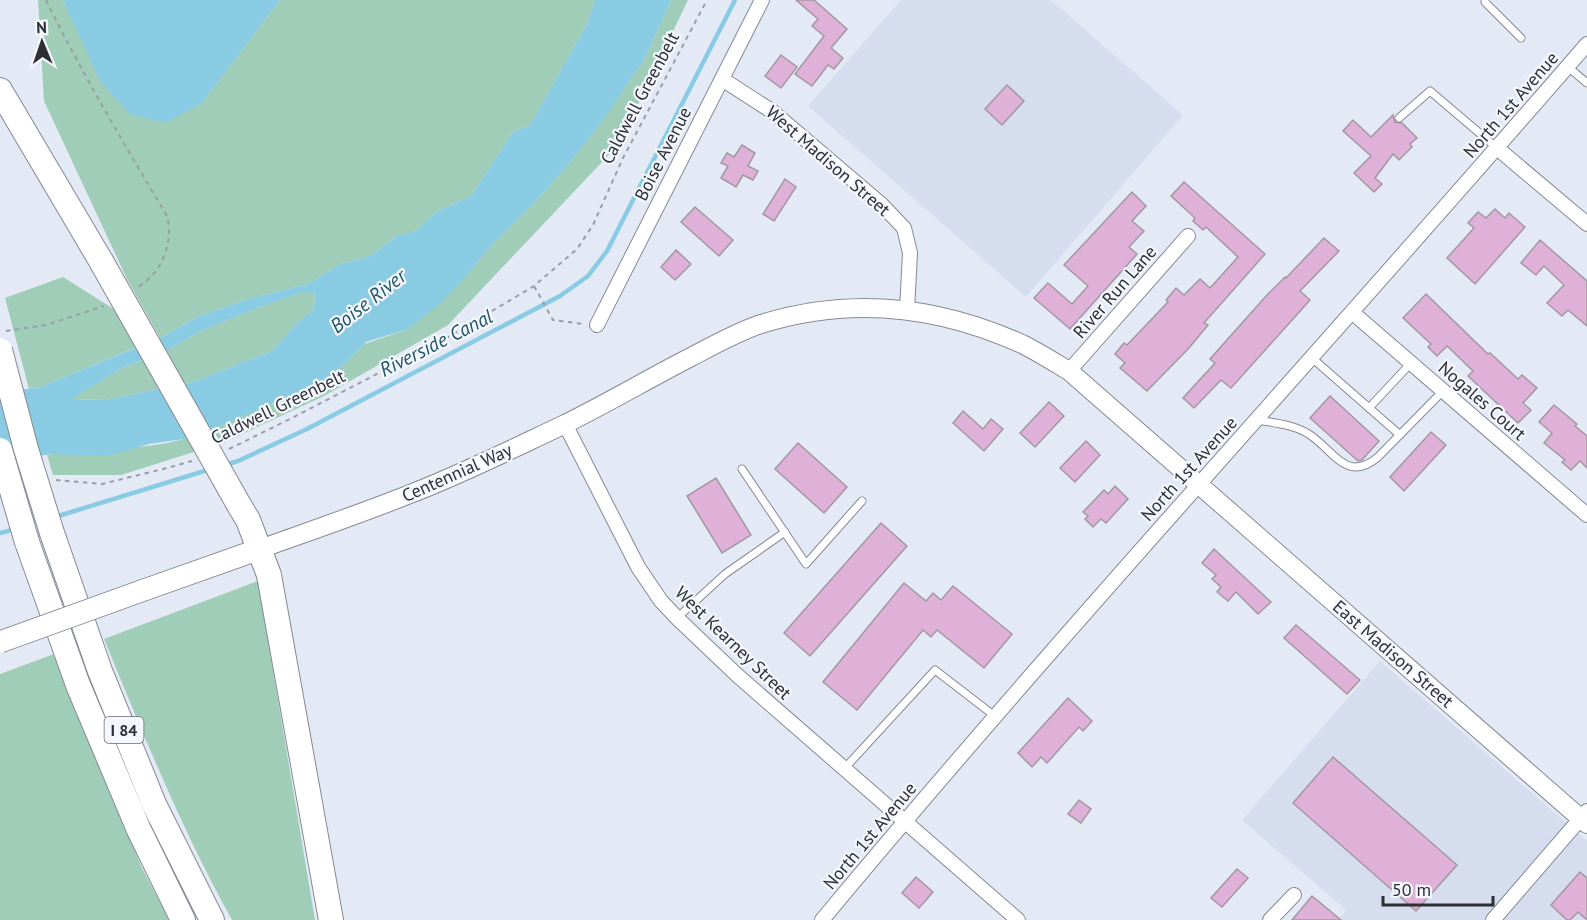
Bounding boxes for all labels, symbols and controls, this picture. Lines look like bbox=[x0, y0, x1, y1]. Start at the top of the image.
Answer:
north arrow bbox=[12, 12, 72, 72]
text: N bbox=[36, 17, 47, 37]
street label: Caldwell Greenbelt bbox=[595, 28, 684, 168]
street label: North 1st Avenue bbox=[1458, 47, 1563, 162]
street label: West Madison Street bbox=[761, 100, 895, 221]
street label: Boise Avenue bbox=[629, 103, 696, 205]
street label: River Run Lane bbox=[1068, 240, 1161, 343]
water label: Boise River bbox=[325, 262, 412, 339]
water label: Riverside Canal bbox=[375, 303, 498, 383]
street label: Nogales Court bbox=[1434, 356, 1531, 445]
street label: Caldwell Greenbelt bbox=[207, 364, 349, 449]
street label: North 1st Avenue bbox=[1136, 412, 1242, 526]
street label: Centennial Way bbox=[398, 438, 516, 507]
street label: West Kearney Street bbox=[670, 581, 796, 704]
street label: East Madison Street bbox=[1328, 595, 1458, 712]
road number: I 84 bbox=[104, 717, 144, 743]
street label: North 1st Avenue bbox=[818, 777, 921, 894]
scale bar bbox=[1383, 869, 1492, 907]
text: 50 m bbox=[1392, 878, 1431, 901]

